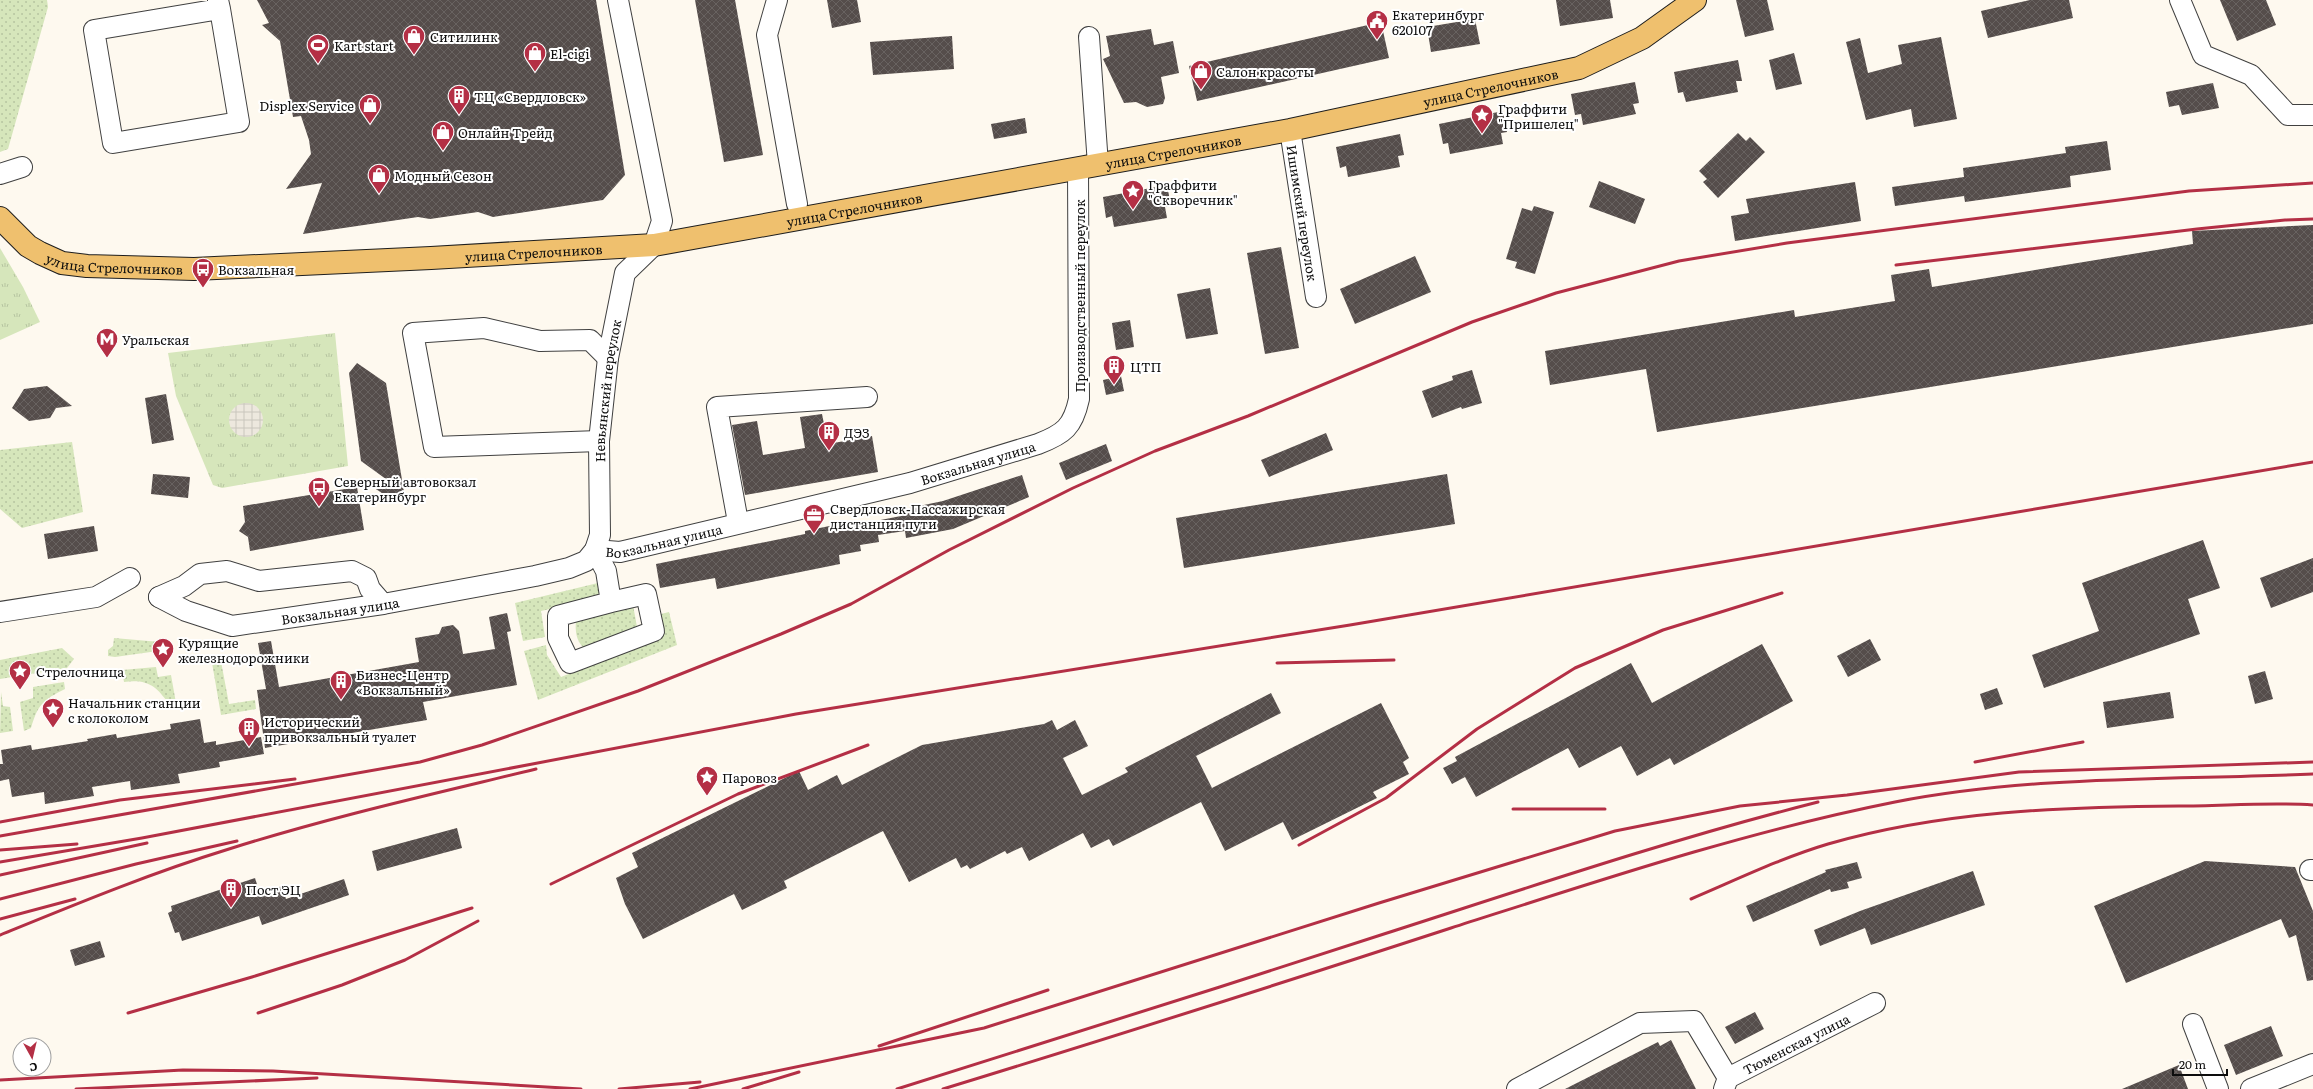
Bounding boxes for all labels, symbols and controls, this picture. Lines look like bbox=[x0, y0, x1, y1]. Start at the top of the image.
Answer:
place label: Екатеринбург 620107 bbox=[1392, 5, 1485, 39]
public building icon: Екатеринбург 620107 bbox=[1364, 8, 1390, 41]
shop icon: Ситилинк bbox=[401, 23, 427, 56]
place label: Ситилинк bbox=[430, 27, 498, 46]
sports icon: Kart start bbox=[305, 32, 331, 65]
place label: Kart start bbox=[334, 36, 394, 55]
shop icon: El-cigi bbox=[522, 40, 548, 73]
place label: El-cigi bbox=[550, 44, 590, 63]
shop icon: Салон красоты bbox=[1188, 58, 1214, 91]
place label: Салон красоты bbox=[1216, 62, 1314, 81]
street label: улица Стрелочников bbox=[1421, 63, 1560, 111]
building icon: ТЦ «Свердловск» bbox=[446, 83, 472, 116]
place label: ТЦ «Свердловск» bbox=[474, 87, 586, 106]
shop icon: Displex Service bbox=[357, 92, 383, 125]
place label: Displex Service bbox=[259, 96, 354, 115]
place label: Граффити "Пришелец" bbox=[1498, 99, 1579, 133]
place icon: Граффити "Пришелец" bbox=[1469, 102, 1495, 135]
shop icon: Онлайн Трейд bbox=[430, 119, 456, 152]
place label: Онлайн Трейд bbox=[458, 123, 553, 142]
street label: улица Стрелочников bbox=[1104, 130, 1242, 173]
street label: Ишимский переулок bbox=[1283, 143, 1323, 283]
shop icon: Модный Сезон bbox=[366, 162, 392, 195]
place label: Модный Сезон bbox=[394, 166, 492, 185]
place label: Граффити "Скворечник" bbox=[1148, 175, 1238, 209]
place icon: Граффити "Скворечник" bbox=[1120, 178, 1146, 211]
street label: улица Стрелочников bbox=[785, 187, 924, 230]
street label: Производственный переулок bbox=[1070, 199, 1089, 393]
street label: улица Стрелочников bbox=[464, 239, 603, 266]
street label: улица Стрелочников bbox=[43, 248, 183, 278]
bus stop icon: Вокзальная bbox=[190, 256, 216, 289]
place label: Вокзальная bbox=[218, 260, 295, 279]
street label: Невьянский переулок bbox=[589, 317, 625, 462]
metro station icon: Уральская bbox=[94, 326, 120, 359]
place label: Уральская bbox=[122, 330, 190, 349]
building icon: ЦТП bbox=[1101, 353, 1127, 386]
place label: ЦТП bbox=[1130, 357, 1162, 376]
building icon: ДЭЗ bbox=[816, 419, 842, 452]
place label: ДЭЗ bbox=[844, 423, 870, 442]
street label: Вокзальная улица bbox=[918, 436, 1037, 489]
place label: Северный автовокзал Екатеринбург bbox=[334, 472, 476, 506]
bus stop icon: Северный автовокзал Екатеринбург bbox=[306, 475, 332, 508]
place label: Свердловск-Пассажирская дистанция пути bbox=[830, 499, 1006, 533]
office icon: Свердловск-Пассажирская дистанция пути bbox=[801, 502, 827, 535]
street label: Вокзальная улица bbox=[605, 519, 724, 562]
street label: Вокзальная улица bbox=[280, 592, 401, 628]
place label: Курящие железнодорожники bbox=[178, 633, 309, 667]
place icon: Курящие железнодорожники bbox=[150, 636, 176, 669]
place icon: Стрелочница bbox=[7, 658, 33, 691]
place label: Стрелочница bbox=[36, 662, 124, 681]
place label: Бизнес-Центр «Вокзальный» bbox=[356, 665, 450, 699]
building icon: Бизнес-Центр «Вокзальный» bbox=[328, 668, 354, 701]
place label: Начальник станции с колоколом bbox=[68, 693, 201, 727]
place icon: Начальник станции с колоколом bbox=[40, 696, 66, 729]
place label: Исторический привокзальный туалет bbox=[264, 712, 417, 746]
building icon: Исторический привокзальный туалет bbox=[236, 715, 262, 748]
place icon: Паровоз bbox=[694, 764, 720, 797]
place label: Паровоз bbox=[722, 768, 777, 787]
building icon: Пост ЭЦ bbox=[218, 876, 244, 909]
place label: Пост ЭЦ bbox=[246, 880, 301, 899]
street label: Тюменская улица bbox=[1739, 1008, 1853, 1078]
north arrow bbox=[12, 1037, 52, 1077]
scale bar bbox=[2173, 1051, 2227, 1077]
text: 20 m bbox=[2179, 1055, 2206, 1073]
text: С bbox=[28, 1059, 39, 1076]

